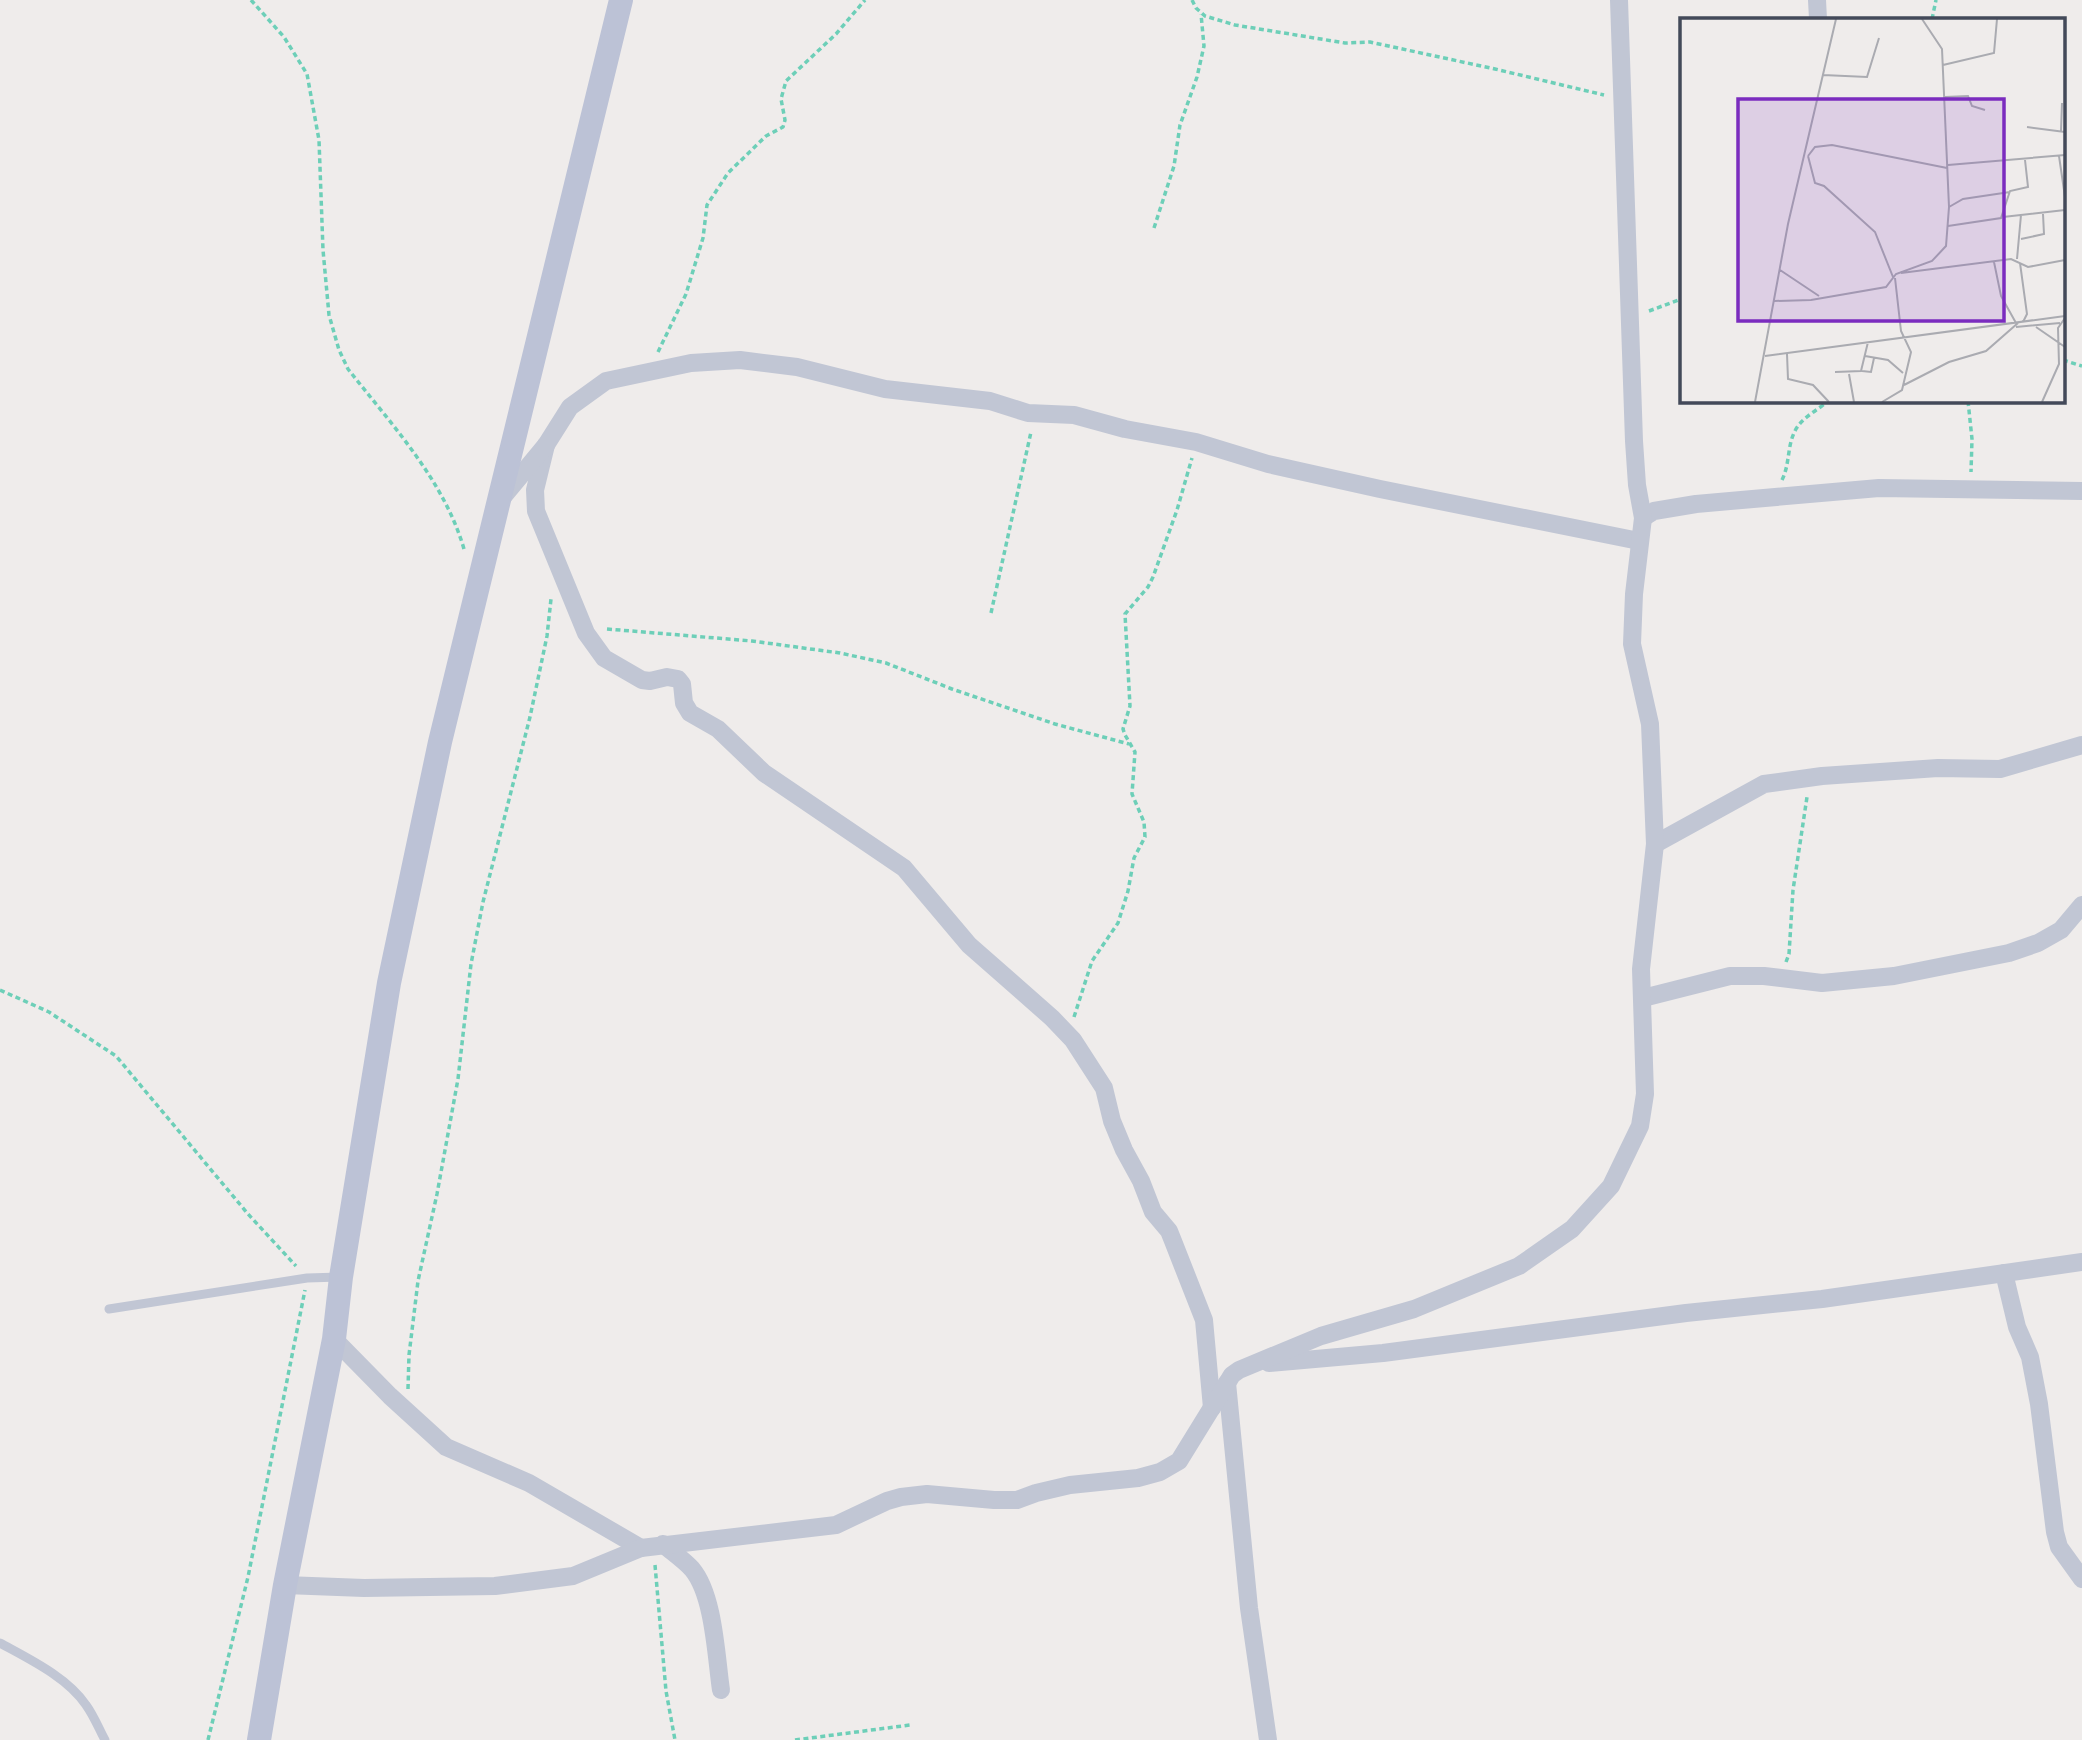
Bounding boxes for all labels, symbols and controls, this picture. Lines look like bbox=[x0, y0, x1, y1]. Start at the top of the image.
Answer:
inset map bbox=[1680, 18, 2064, 402]

